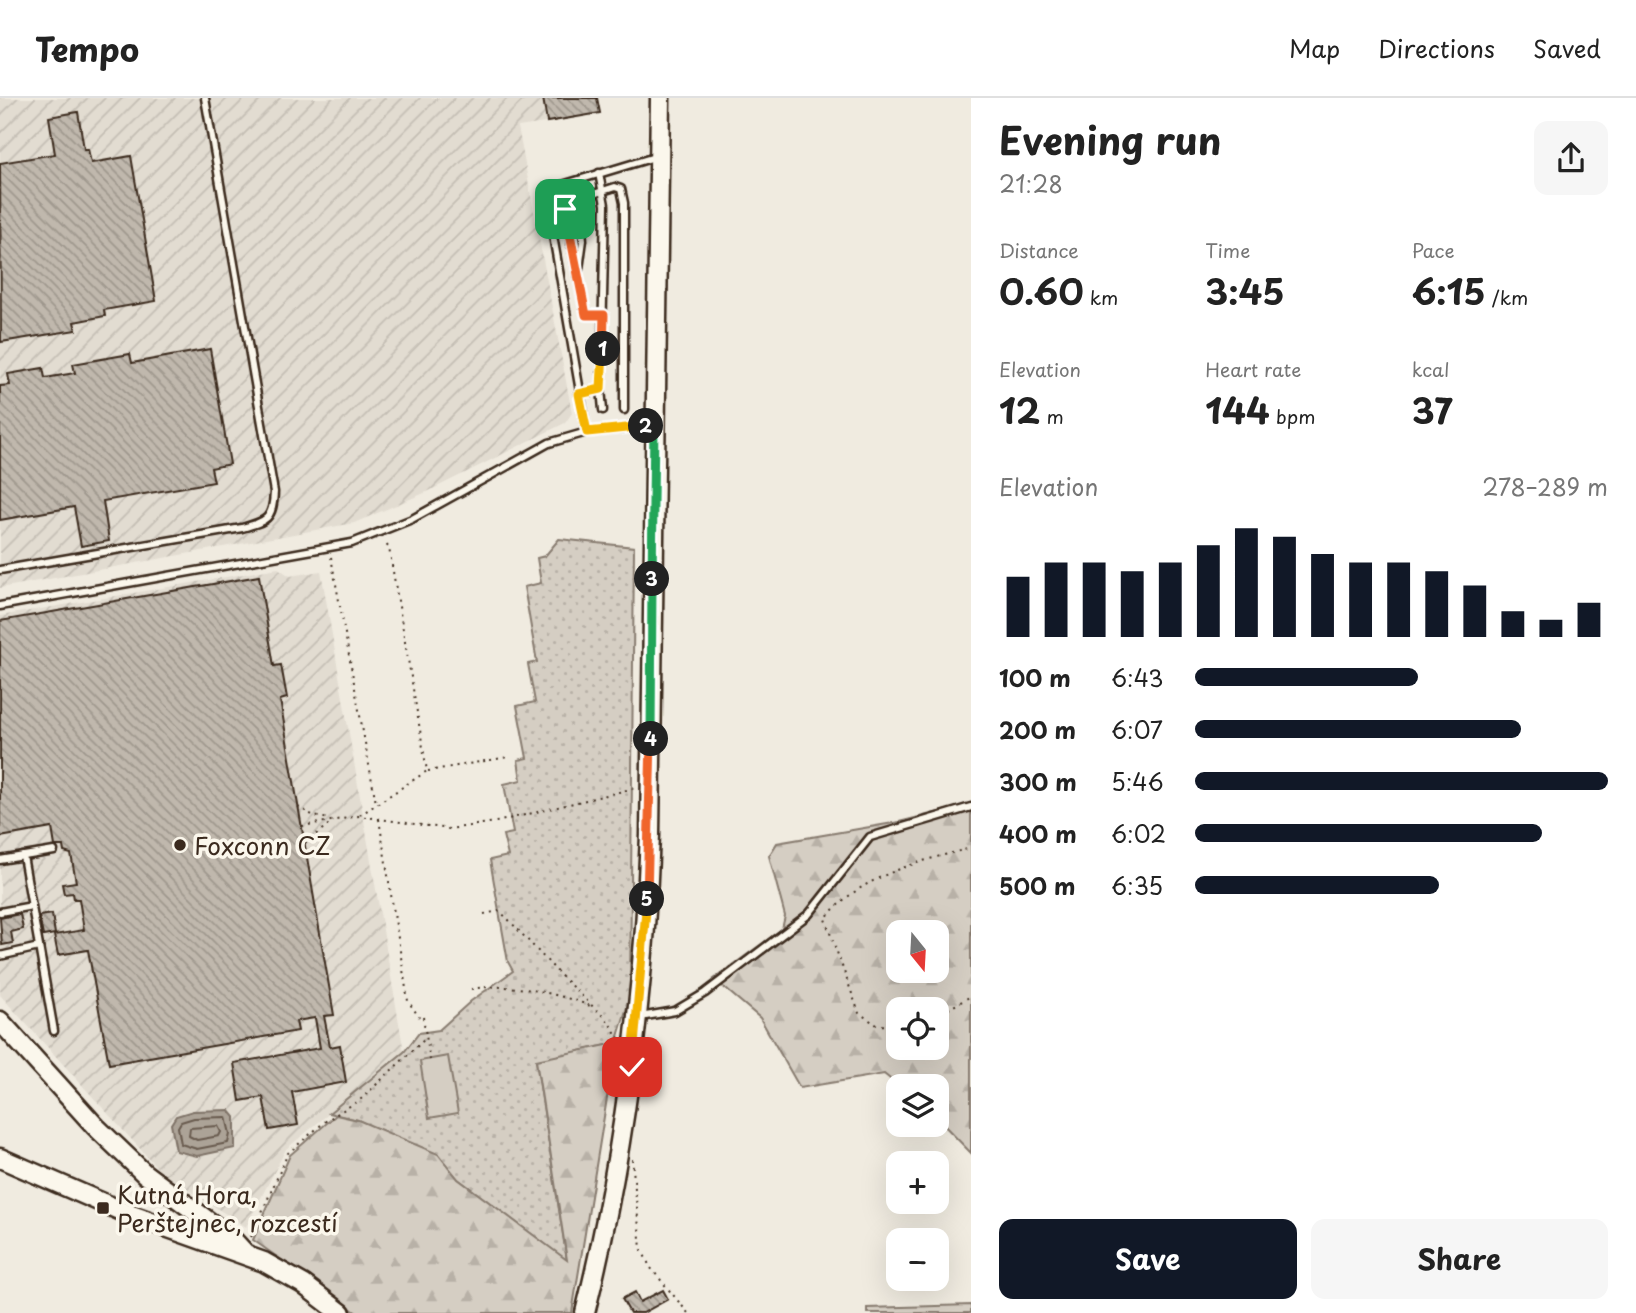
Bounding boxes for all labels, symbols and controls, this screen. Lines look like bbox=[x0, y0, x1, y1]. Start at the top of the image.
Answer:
text: Tempo bbox=[35, 23, 139, 73]
text: Map bbox=[1289, 30, 1340, 66]
text: Directions bbox=[1378, 30, 1495, 66]
text: Saved bbox=[1533, 30, 1601, 66]
text: Evening run bbox=[999, 111, 1221, 168]
button: share bbox=[1534, 121, 1608, 195]
text: 21:28 bbox=[999, 166, 1063, 201]
pin bbox=[535, 179, 595, 239]
icon: arrive bbox=[546, 190, 584, 228]
text: Distance bbox=[999, 236, 1079, 264]
text: Time bbox=[1205, 236, 1250, 264]
text: Pace bbox=[1412, 236, 1455, 264]
text: 0.60 bbox=[999, 264, 1084, 317]
text: 3:45 bbox=[1205, 264, 1285, 317]
text: 6:15 bbox=[1412, 264, 1486, 317]
text: km bbox=[1084, 283, 1118, 311]
text: /km bbox=[1486, 283, 1528, 311]
pin: 1 bbox=[586, 331, 620, 366]
text: 1 bbox=[598, 334, 607, 362]
text: Elevation bbox=[999, 355, 1081, 383]
text: Heart rate bbox=[1205, 355, 1301, 383]
text: kcal bbox=[1412, 355, 1450, 383]
text: 12 bbox=[999, 383, 1040, 436]
text: 144 bbox=[1205, 383, 1270, 436]
text: 37 bbox=[1412, 383, 1453, 436]
text: m bbox=[1040, 402, 1064, 430]
text: bpm bbox=[1270, 402, 1315, 430]
pin: 2 bbox=[628, 408, 664, 444]
text: 2 bbox=[639, 411, 652, 439]
text: Elevation bbox=[999, 469, 1098, 504]
text: 278–289 m bbox=[1482, 469, 1608, 504]
pin: 3 bbox=[634, 561, 670, 596]
text: 3 bbox=[645, 564, 658, 592]
text: 100 m bbox=[999, 660, 1071, 695]
text: 6:43 bbox=[1111, 660, 1164, 695]
text: 200 m bbox=[999, 712, 1076, 747]
text: 6:07 bbox=[1111, 712, 1163, 747]
pin: 4 bbox=[634, 722, 668, 756]
text: 4 bbox=[644, 724, 657, 752]
text: 300 m bbox=[999, 764, 1077, 799]
text: 5:46 bbox=[1111, 764, 1164, 799]
text: 400 m bbox=[999, 816, 1077, 851]
text: 6:02 bbox=[1111, 816, 1166, 851]
place label: Foxconn CZ bbox=[194, 827, 331, 863]
marker: Foxconn CZ bbox=[172, 837, 188, 853]
text: 500 m bbox=[999, 868, 1076, 903]
text: 6:35 bbox=[1111, 868, 1163, 903]
pin: 5 bbox=[630, 882, 664, 916]
text: 5 bbox=[640, 884, 653, 912]
north arrow bbox=[886, 920, 948, 984]
map controls bbox=[886, 920, 949, 1291]
button: locate bbox=[886, 997, 949, 1060]
pin bbox=[602, 1037, 662, 1097]
icon: check bbox=[613, 1048, 651, 1086]
button: layers bbox=[886, 1074, 949, 1137]
button: + bbox=[886, 1151, 949, 1214]
place label: Kutná Hora, Perštejnec, rozcestí bbox=[117, 1176, 338, 1240]
marker: Kutná Hora, Perštejnec, rozcestí bbox=[95, 1200, 111, 1216]
button: Save bbox=[999, 1219, 1297, 1299]
button: Share bbox=[1311, 1219, 1608, 1299]
button: − bbox=[886, 1228, 949, 1291]

